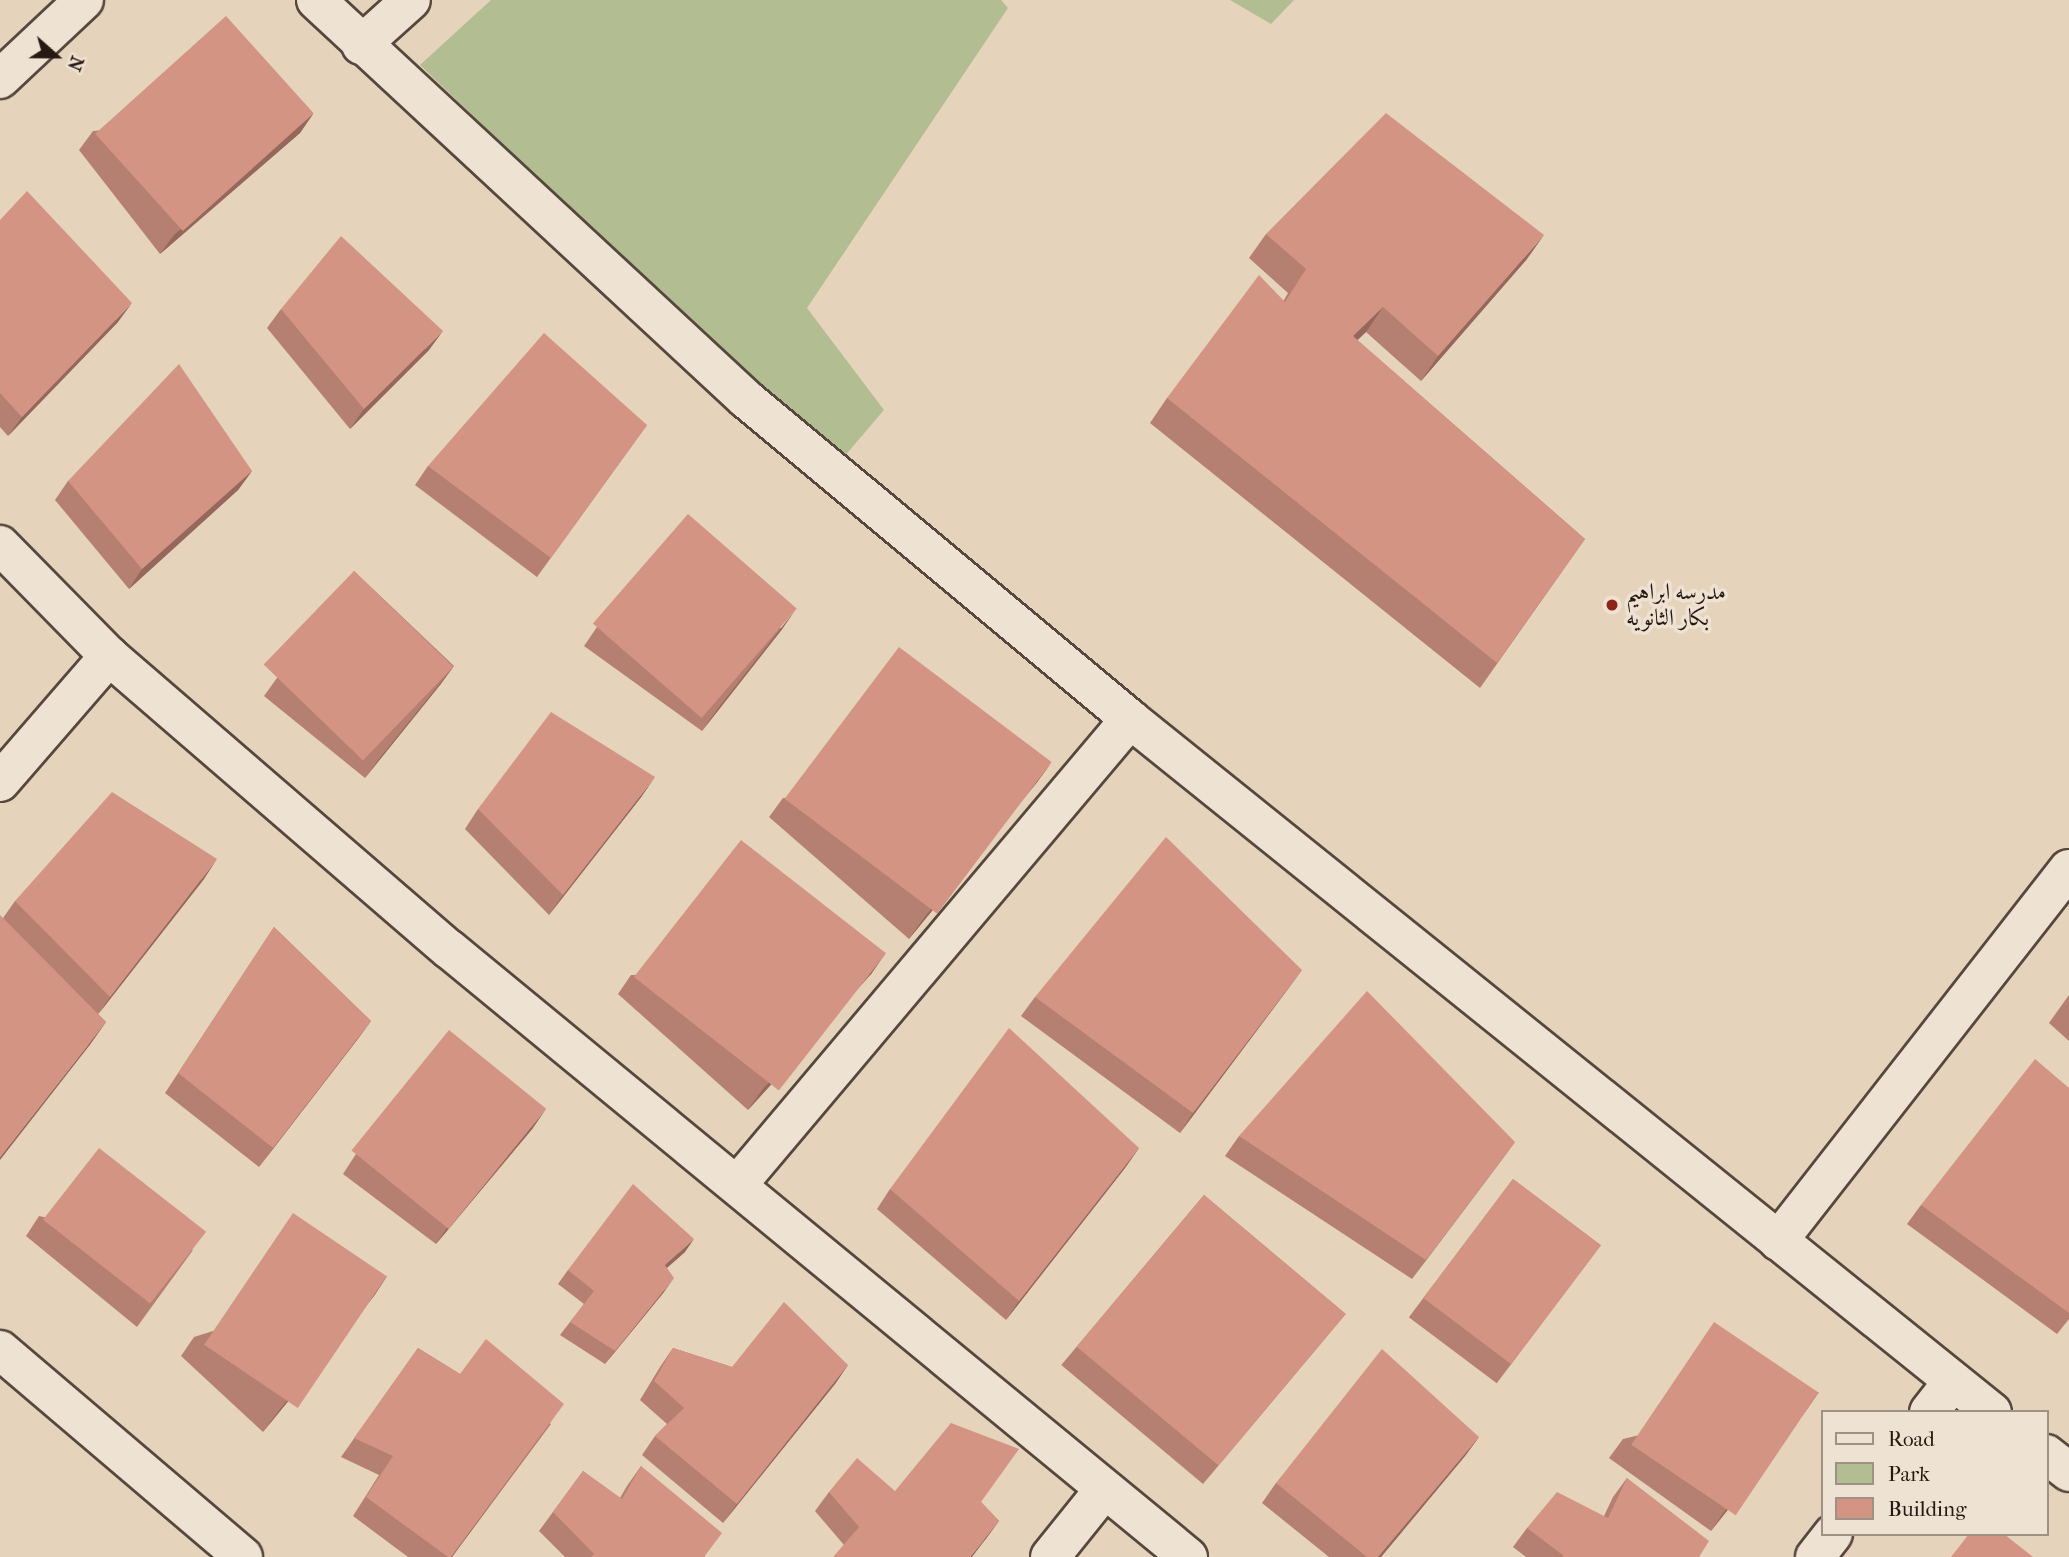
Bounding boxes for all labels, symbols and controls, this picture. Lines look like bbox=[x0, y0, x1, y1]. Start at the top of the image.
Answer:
north arrow bbox=[21, 21, 91, 91]
text: N bbox=[63, 53, 88, 74]
place label: مدرسه ابراهيم بكار الثانويه bbox=[1626, 578, 1726, 632]
marker: مدرسه ابراهيم بكار الثانويه bbox=[1604, 597, 1620, 613]
legend bbox=[1820, 1410, 2048, 1536]
text: Road bbox=[1888, 1427, 1935, 1451]
text: Park bbox=[1888, 1462, 1930, 1486]
text: Building bbox=[1888, 1497, 1966, 1521]

